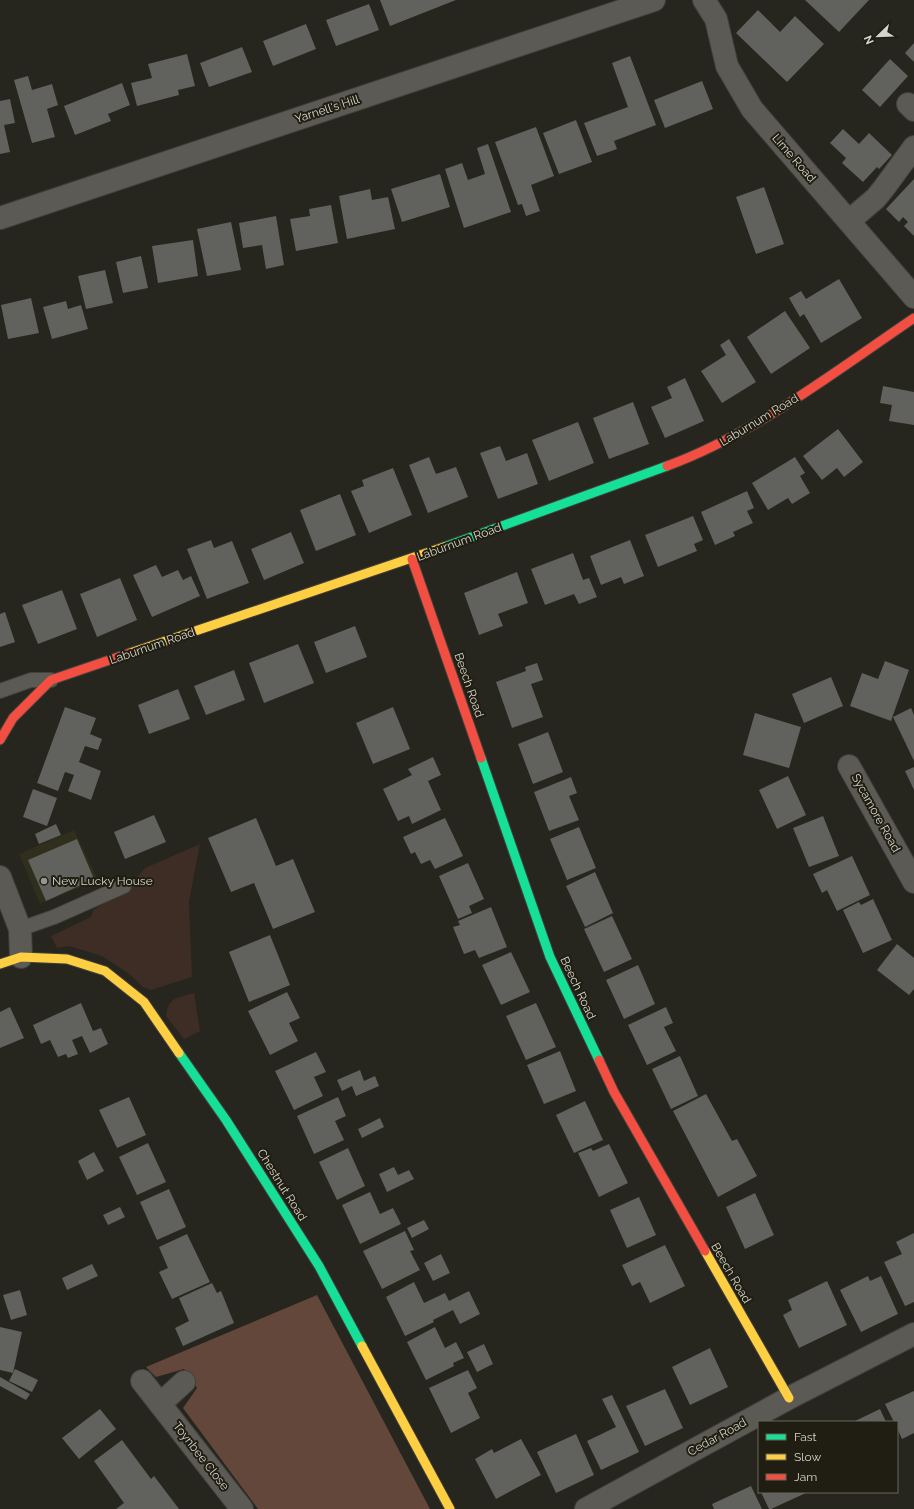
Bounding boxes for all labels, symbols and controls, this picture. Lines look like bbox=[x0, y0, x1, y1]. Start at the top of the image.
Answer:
north arrow bbox=[858, 16, 898, 56]
text: N bbox=[862, 33, 877, 46]
street label: Yarnell's Hill bbox=[293, 92, 362, 126]
street label: Lime Road bbox=[769, 131, 819, 185]
street label: Laburnum Road bbox=[717, 391, 801, 449]
street label: Laburnum Road bbox=[415, 520, 503, 564]
street label: Laburnum Road bbox=[108, 625, 196, 667]
street label: Beech Road bbox=[451, 651, 487, 719]
street label: Sycamore Road bbox=[849, 771, 903, 855]
place label: New Lucky House bbox=[52, 874, 153, 888]
marker: New Lucky House bbox=[39, 876, 49, 886]
street label: Beech Road bbox=[557, 954, 599, 1022]
street label: Chestnut Road bbox=[254, 1146, 310, 1224]
street label: Beech Road bbox=[708, 1240, 754, 1306]
street label: Cedar Road bbox=[685, 1415, 749, 1459]
street label: Toynbee Close bbox=[170, 1419, 232, 1493]
legend bbox=[758, 1421, 898, 1493]
text: Fast bbox=[794, 1430, 817, 1444]
text: Slow bbox=[794, 1450, 821, 1464]
text: Jam bbox=[794, 1470, 817, 1484]

